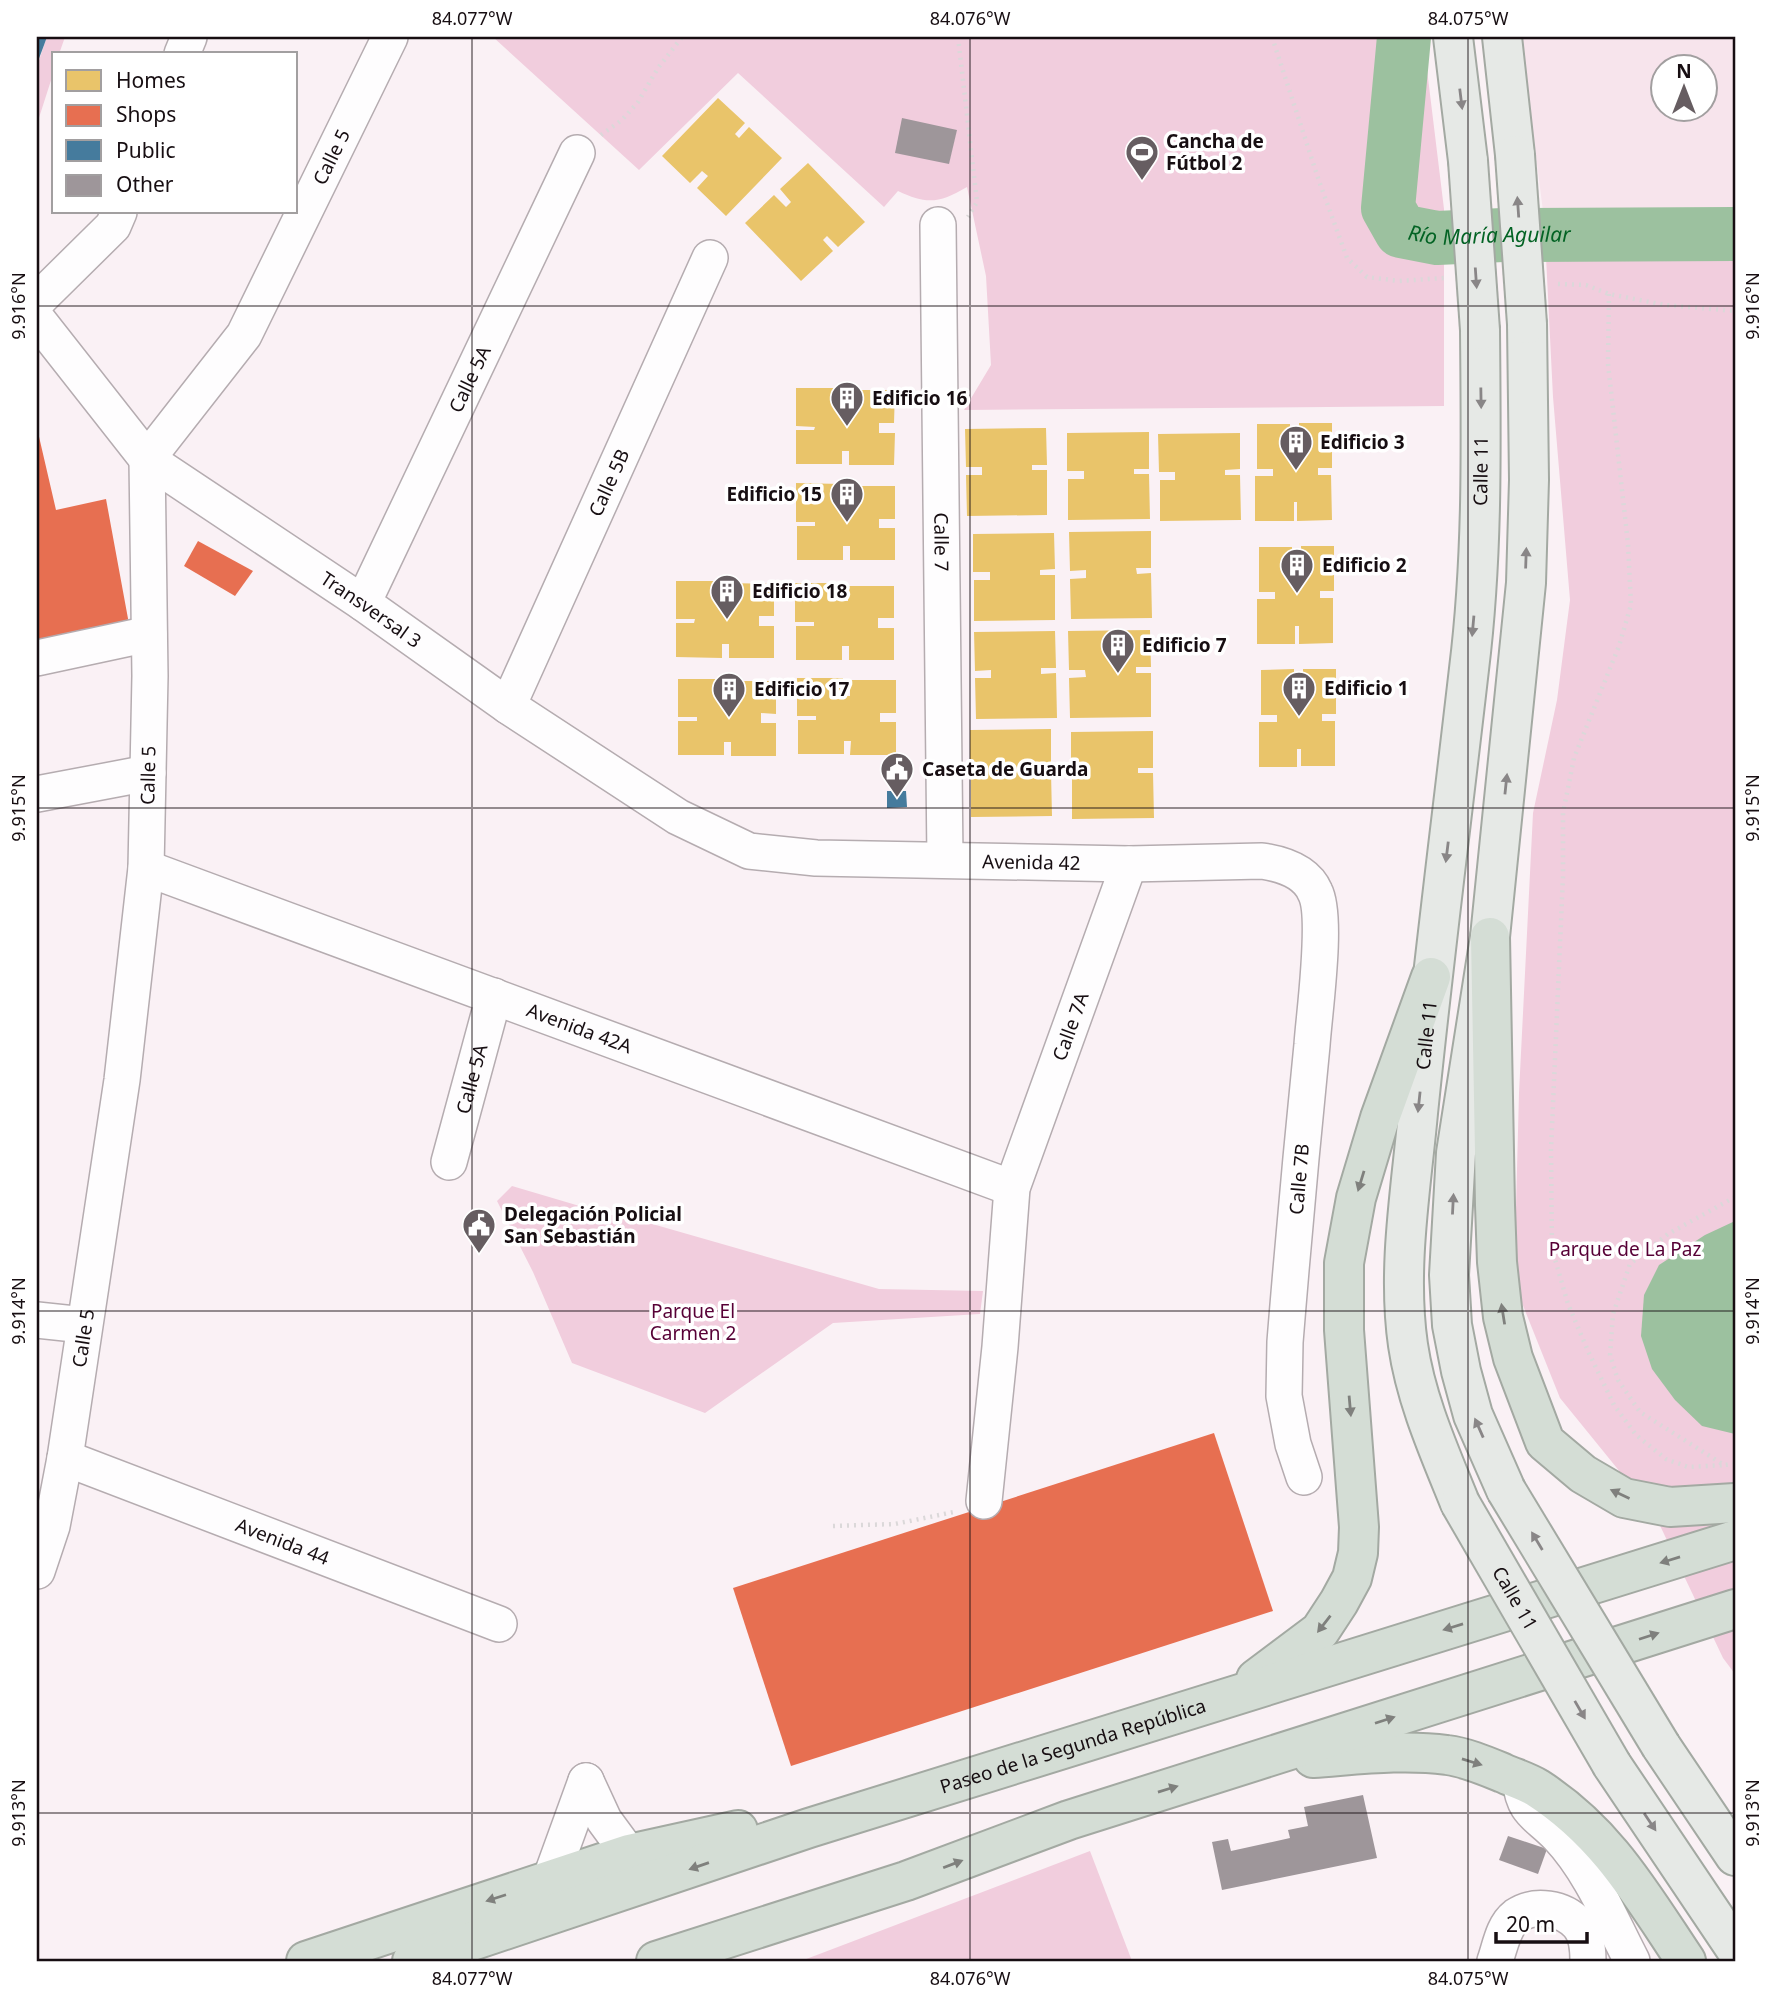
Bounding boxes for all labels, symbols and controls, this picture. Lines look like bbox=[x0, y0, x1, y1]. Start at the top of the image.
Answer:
text: 84.077°W bbox=[432, 6, 513, 30]
text: 84.076°W bbox=[930, 6, 1011, 30]
text: 84.075°W bbox=[1428, 6, 1509, 30]
legend bbox=[52, 52, 298, 214]
north arrow bbox=[1650, 52, 1720, 122]
text: N bbox=[1676, 58, 1692, 84]
text: Homes bbox=[116, 66, 186, 94]
one-way arrow bbox=[1455, 88, 1466, 110]
text: Shops bbox=[116, 100, 176, 128]
street label: Calle 5 bbox=[307, 125, 356, 189]
place label: Cancha de Fútbol 2 bbox=[1166, 128, 1264, 176]
sports icon: Cancha de Fútbol 2 bbox=[1123, 133, 1161, 182]
text: Public bbox=[116, 136, 176, 164]
text: Other bbox=[116, 170, 174, 198]
one-way arrow bbox=[1513, 196, 1524, 218]
water label: Río María Aguilar bbox=[1406, 218, 1572, 251]
one-way arrow bbox=[1471, 267, 1482, 289]
text: 9.916°N bbox=[6, 272, 30, 340]
text: 9.916°N bbox=[1740, 272, 1764, 340]
street label: Calle 5A bbox=[442, 341, 497, 417]
building icon: Edificio 16 bbox=[828, 379, 866, 428]
place label: Edificio 16 bbox=[872, 385, 968, 411]
one-way arrow bbox=[1475, 388, 1487, 410]
building icon: Edificio 3 bbox=[1277, 423, 1315, 472]
place label: Edificio 3 bbox=[1320, 429, 1405, 455]
street label: Calle 11 bbox=[1467, 436, 1494, 506]
street label: Calle 5B bbox=[582, 445, 635, 521]
building icon: Edificio 15 bbox=[828, 475, 866, 524]
place label: Edificio 15 bbox=[727, 481, 822, 507]
street label: Calle 7 bbox=[928, 512, 955, 572]
building icon: Edificio 2 bbox=[1278, 546, 1316, 595]
one-way arrow bbox=[1521, 546, 1532, 568]
place label: Edificio 2 bbox=[1322, 552, 1407, 578]
street label: Transversal 3 bbox=[316, 565, 427, 654]
building icon: Edificio 18 bbox=[708, 572, 746, 621]
place label: Edificio 18 bbox=[752, 578, 848, 604]
one-way arrow bbox=[1468, 615, 1479, 637]
building icon: Edificio 7 bbox=[1099, 626, 1137, 675]
place label: Edificio 7 bbox=[1142, 632, 1227, 658]
building icon: Edificio 1 bbox=[1280, 669, 1318, 718]
building icon: Edificio 17 bbox=[710, 670, 748, 719]
place label: Edificio 1 bbox=[1324, 675, 1409, 701]
place label: Edificio 17 bbox=[754, 676, 850, 702]
street label: Calle 5 bbox=[134, 746, 162, 805]
public building icon: Caseta de Guarda bbox=[878, 750, 916, 799]
place label: Caseta de Guarda bbox=[922, 756, 1088, 782]
one-way arrow bbox=[1501, 773, 1512, 795]
text: 9.915°N bbox=[6, 774, 30, 842]
text: 9.915°N bbox=[1740, 774, 1764, 842]
one-way arrow bbox=[1441, 841, 1452, 863]
street label: Avenida 42 bbox=[982, 848, 1081, 876]
street label: Calle 7A bbox=[1046, 988, 1095, 1064]
street label: Avenida 42A bbox=[523, 997, 636, 1060]
street label: Calle 11 bbox=[1410, 999, 1443, 1071]
street label: Calle 5A bbox=[450, 1040, 494, 1117]
one-way arrow bbox=[1413, 1091, 1424, 1113]
street label: Calle 7B bbox=[1283, 1142, 1315, 1216]
one-way arrow bbox=[1356, 1170, 1366, 1191]
one-way arrow bbox=[1448, 1193, 1459, 1215]
place label: Delegación Policial San Sebastián bbox=[504, 1201, 682, 1249]
public building icon: Delegación Policial San Sebastián bbox=[460, 1206, 498, 1255]
park label: Parque de La Paz bbox=[1549, 1236, 1701, 1262]
text: 9.914°N bbox=[6, 1277, 30, 1345]
text: 9.914°N bbox=[1740, 1277, 1764, 1345]
park label: Parque El Carmen 2 bbox=[650, 1298, 736, 1346]
one-way arrow bbox=[1497, 1303, 1508, 1325]
street label: Calle 5 bbox=[66, 1307, 100, 1369]
one-way arrow bbox=[1345, 1395, 1356, 1417]
one-way arrow bbox=[1473, 1417, 1484, 1438]
one-way arrow bbox=[1610, 1489, 1630, 1500]
street label: Avenida 44 bbox=[232, 1512, 333, 1571]
one-way arrow bbox=[1531, 1531, 1543, 1550]
one-way arrow bbox=[1659, 1555, 1680, 1565]
street label: Calle 11 bbox=[1486, 1561, 1544, 1635]
one-way arrow bbox=[1317, 1615, 1331, 1633]
one-way arrow bbox=[1442, 1622, 1463, 1633]
one-way arrow bbox=[1638, 1631, 1659, 1641]
street label: Paseo de la Segunda República bbox=[937, 1692, 1209, 1800]
one-way arrow bbox=[1574, 1701, 1587, 1720]
one-way arrow bbox=[1375, 1715, 1396, 1725]
one-way arrow bbox=[1462, 1758, 1483, 1768]
text: 9.913°N bbox=[6, 1779, 30, 1847]
text: 9.913°N bbox=[1740, 1779, 1764, 1847]
one-way arrow bbox=[1158, 1783, 1179, 1794]
one-way arrow bbox=[1644, 1812, 1657, 1832]
one-way arrow bbox=[943, 1858, 964, 1869]
one-way arrow bbox=[688, 1861, 709, 1872]
one-way arrow bbox=[486, 1893, 507, 1904]
scale bar bbox=[1496, 1900, 1586, 1944]
text: 20 m bbox=[1506, 1910, 1555, 1938]
text: 84.077°W bbox=[432, 1966, 513, 1990]
text: 84.076°W bbox=[930, 1966, 1011, 1990]
text: 84.075°W bbox=[1428, 1966, 1509, 1990]

